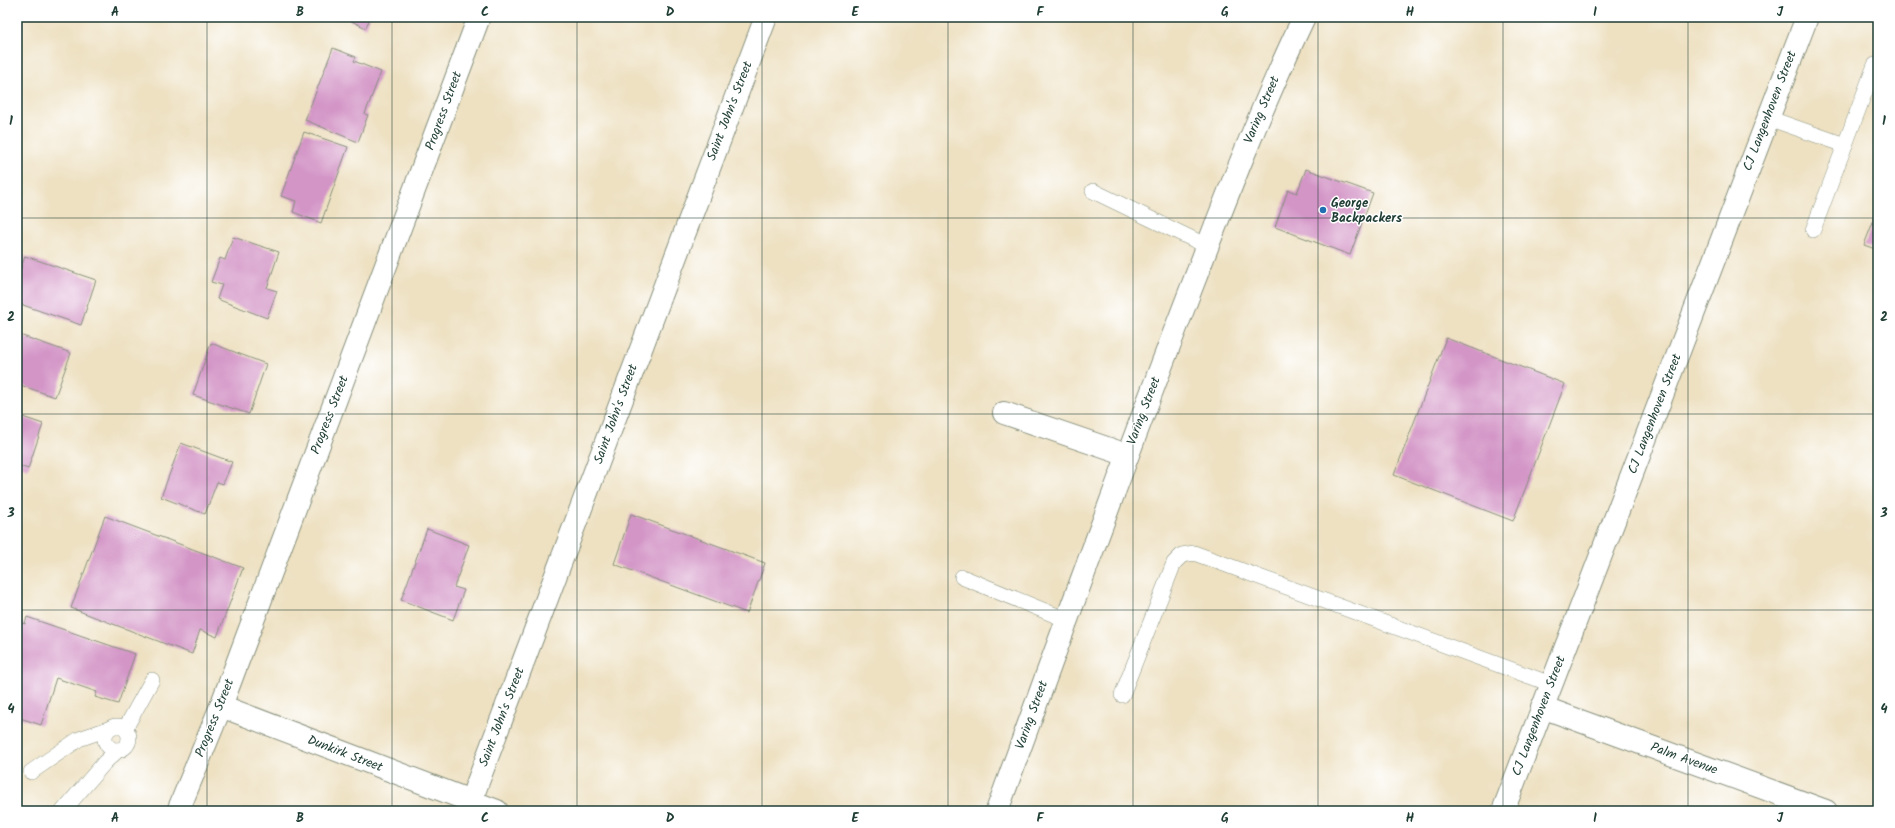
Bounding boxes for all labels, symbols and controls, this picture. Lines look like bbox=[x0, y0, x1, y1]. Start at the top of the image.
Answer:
text: A bbox=[111, 2, 119, 23]
text: B bbox=[296, 2, 304, 23]
text: C bbox=[481, 2, 489, 23]
text: D bbox=[666, 2, 675, 23]
text: E bbox=[851, 2, 859, 23]
text: F bbox=[1036, 2, 1044, 23]
text: G bbox=[1221, 2, 1229, 23]
text: H bbox=[1406, 2, 1415, 23]
text: I bbox=[1593, 2, 1597, 23]
text: J bbox=[1777, 2, 1784, 23]
street label: CJ Langenhoven Street bbox=[1737, 47, 1803, 174]
street label: Saint John's Street bbox=[701, 57, 759, 164]
street label: Progress Street bbox=[420, 68, 468, 154]
street label: Varing Street bbox=[1238, 72, 1286, 147]
text: 1 bbox=[9, 111, 13, 132]
text: 1 bbox=[1882, 111, 1886, 132]
place label: George Backpackers bbox=[1331, 193, 1402, 229]
marker: George Backpackers bbox=[1318, 205, 1328, 215]
text: 2 bbox=[7, 307, 15, 328]
text: 2 bbox=[1880, 307, 1888, 328]
street label: CJ Langenhoven Street bbox=[1622, 350, 1688, 477]
street label: Saint John's Street bbox=[588, 360, 644, 467]
street label: Progress Street bbox=[305, 372, 355, 457]
street label: Varing Street bbox=[1121, 373, 1167, 448]
text: 3 bbox=[6, 503, 15, 524]
text: 3 bbox=[1879, 503, 1888, 524]
street label: CJ Langenhoven Street bbox=[1506, 652, 1572, 779]
street label: Saint John's Street bbox=[473, 663, 531, 770]
street label: Progress Street bbox=[190, 675, 241, 760]
street label: Varing Street bbox=[1010, 677, 1054, 752]
text: 4 bbox=[7, 699, 15, 720]
text: 4 bbox=[1880, 699, 1888, 720]
street label: Dunkirk Street bbox=[304, 730, 387, 778]
street label: Palm Avenue bbox=[1647, 737, 1721, 781]
text: A bbox=[111, 808, 119, 828]
text: B bbox=[296, 808, 304, 828]
text: C bbox=[481, 808, 489, 828]
text: D bbox=[666, 808, 675, 828]
text: E bbox=[851, 808, 859, 828]
text: F bbox=[1036, 808, 1044, 828]
text: G bbox=[1221, 808, 1229, 828]
text: H bbox=[1406, 808, 1415, 828]
text: I bbox=[1593, 808, 1597, 828]
text: J bbox=[1777, 808, 1784, 828]

